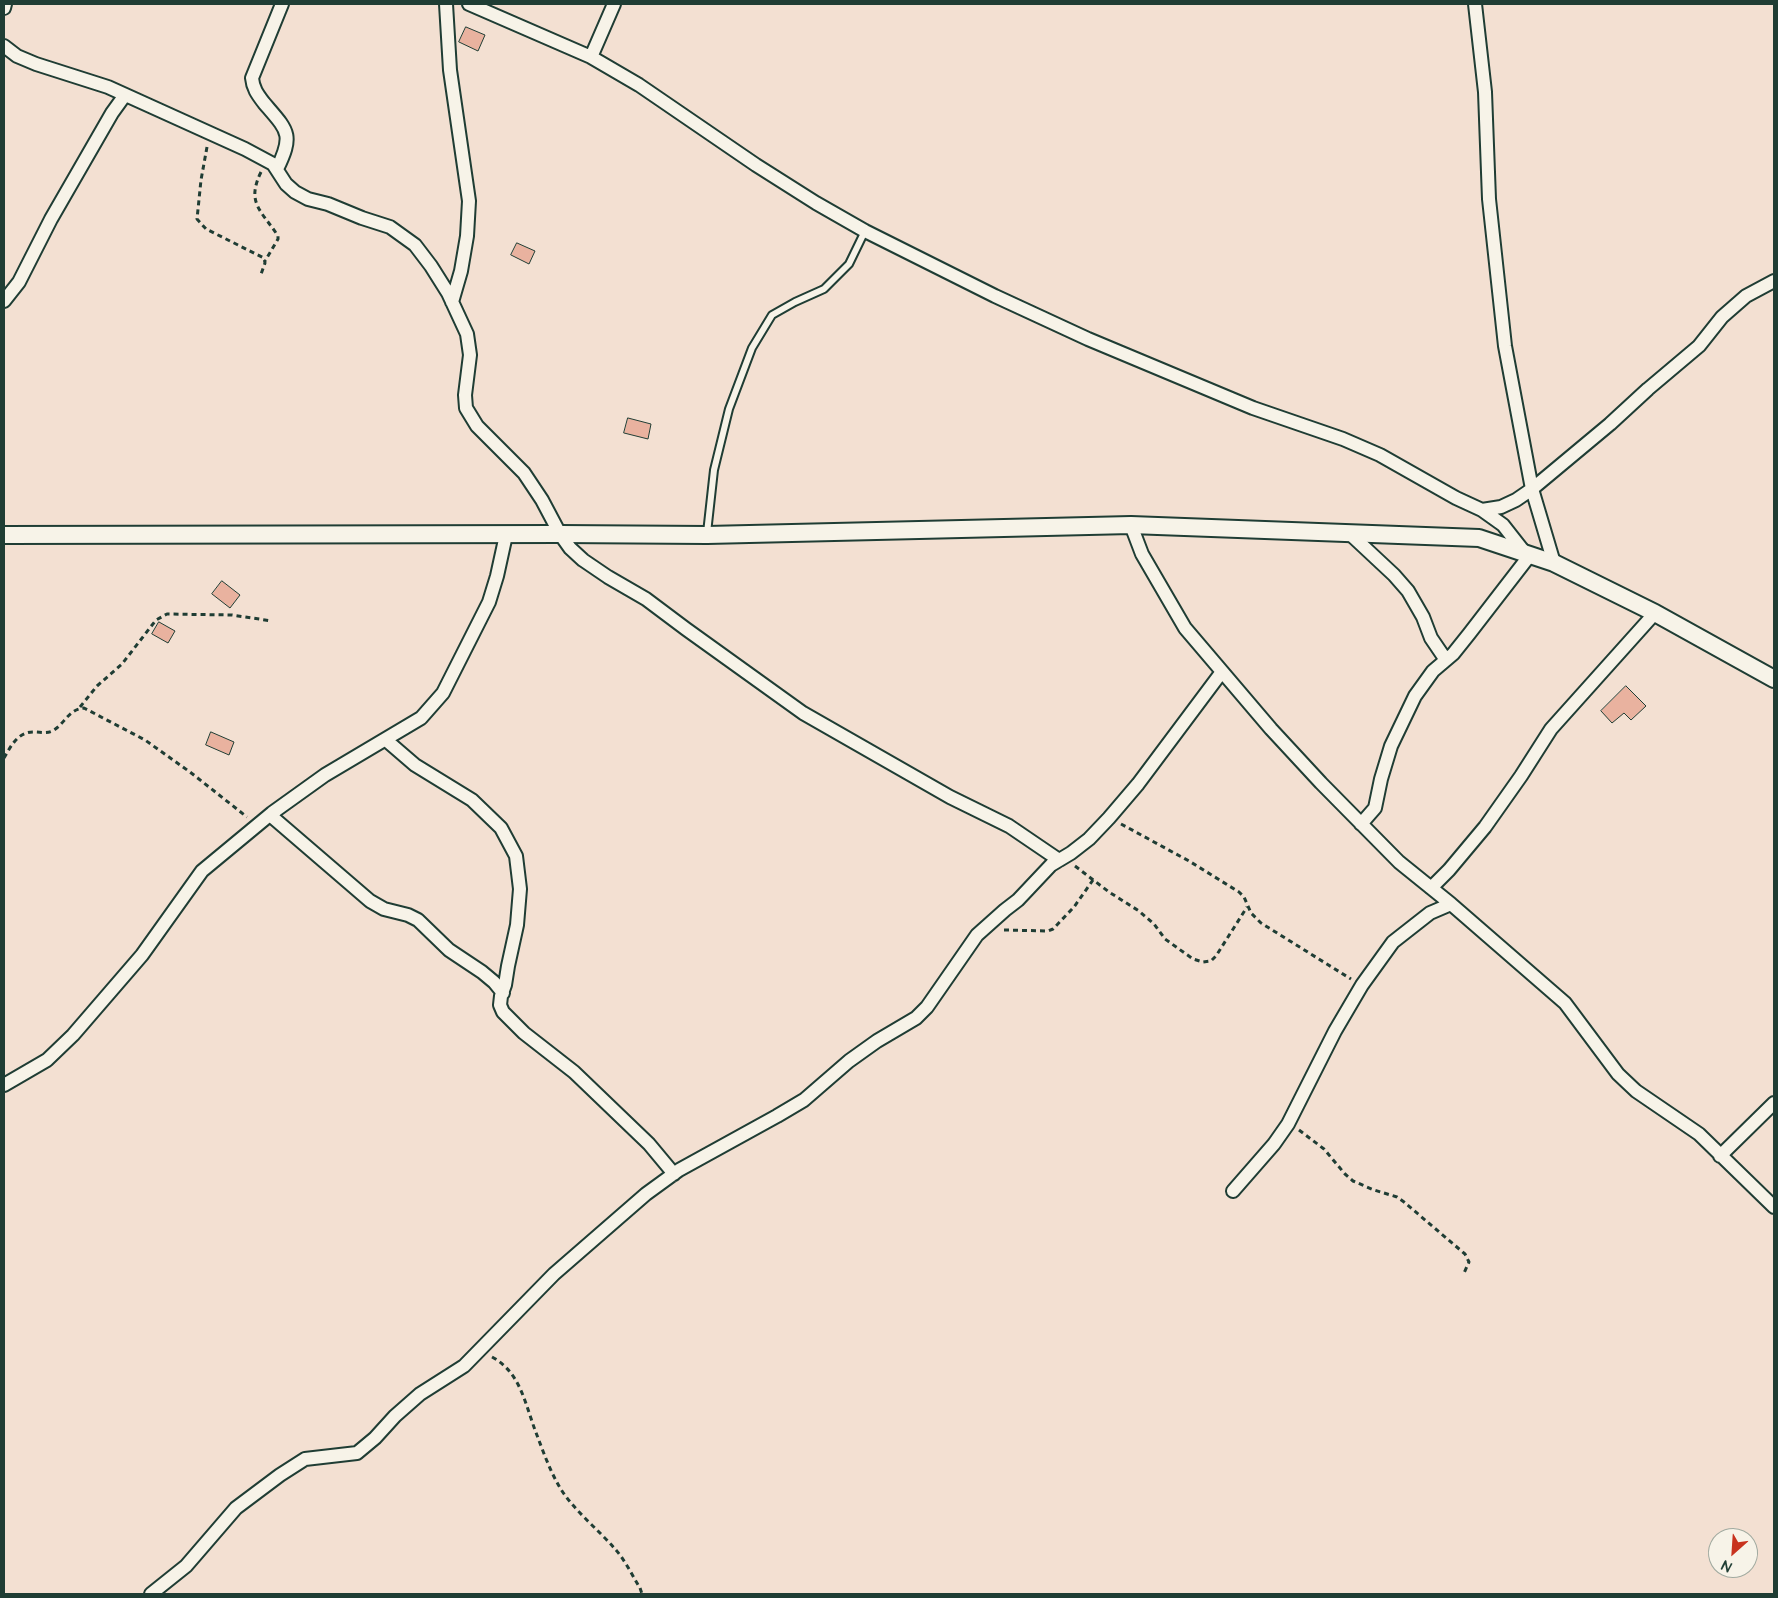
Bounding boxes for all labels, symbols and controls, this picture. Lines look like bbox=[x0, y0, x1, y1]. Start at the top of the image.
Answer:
north arrow bbox=[1708, 1528, 1758, 1578]
text: N bbox=[1719, 1555, 1735, 1576]

